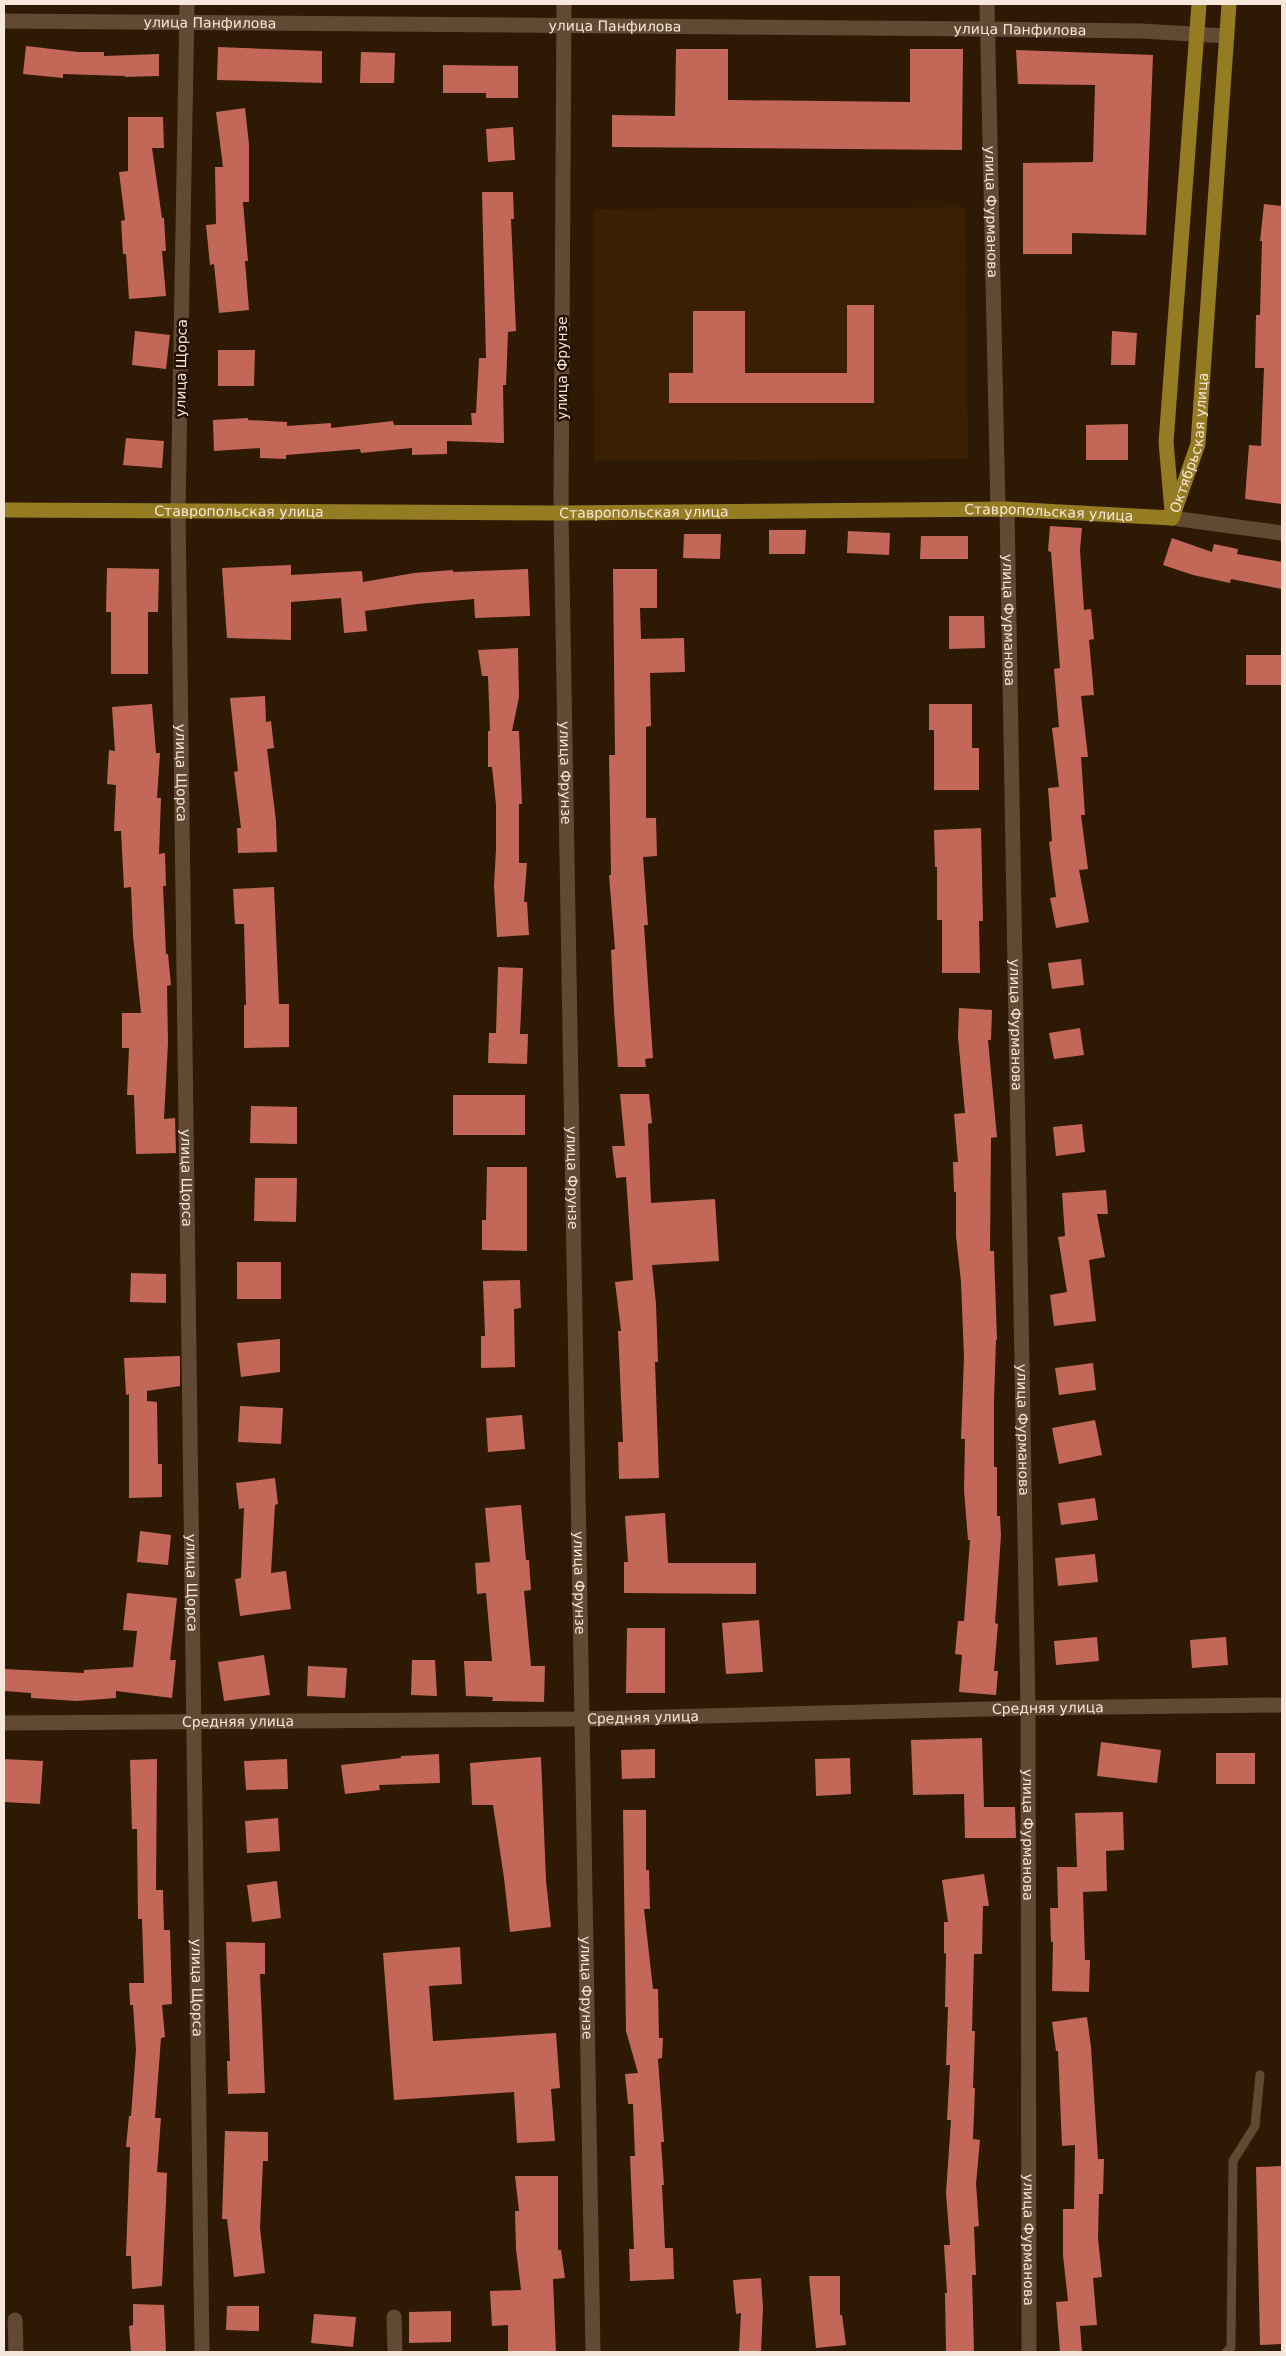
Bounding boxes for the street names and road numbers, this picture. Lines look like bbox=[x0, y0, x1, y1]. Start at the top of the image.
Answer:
street label: улица Панфилова bbox=[144, 14, 276, 31]
street label: улица Панфилова bbox=[549, 17, 681, 35]
street label: улица Панфилова bbox=[954, 21, 1086, 38]
street label: улица Фурманова bbox=[982, 146, 1001, 278]
street label: улица Фрунзе bbox=[554, 316, 570, 420]
street label: улица Щорса bbox=[172, 319, 190, 417]
street label: Октябрьская улица bbox=[1166, 372, 1211, 515]
street label: Ставропольская улица bbox=[964, 501, 1134, 524]
street label: Ставропольская улица bbox=[154, 503, 324, 520]
street label: Ставропольская улица bbox=[559, 503, 729, 521]
street label: улица Фурманова bbox=[1000, 554, 1018, 686]
street label: улица Фрунзе bbox=[557, 721, 574, 825]
street label: улица Щорса bbox=[173, 724, 190, 822]
street label: улица Фурманова bbox=[1007, 959, 1025, 1091]
street label: улица Фрунзе bbox=[564, 1126, 581, 1230]
street label: улица Щорса bbox=[178, 1129, 195, 1227]
street label: улица Фурманова bbox=[1014, 1364, 1032, 1496]
street label: улица Фрунзе bbox=[571, 1531, 589, 1635]
street label: улица Щорса bbox=[183, 1534, 201, 1632]
street label: Средняя улица bbox=[992, 1699, 1104, 1717]
street label: Средняя улица bbox=[587, 1708, 699, 1727]
street label: Средняя улица bbox=[182, 1713, 294, 1730]
street label: улица Фурманова bbox=[1020, 1769, 1036, 1901]
street label: улица Фрунзе bbox=[578, 1936, 596, 2040]
street label: улица Щорса bbox=[189, 1939, 206, 2037]
street label: улица Фурманова bbox=[1021, 2174, 1037, 2306]

